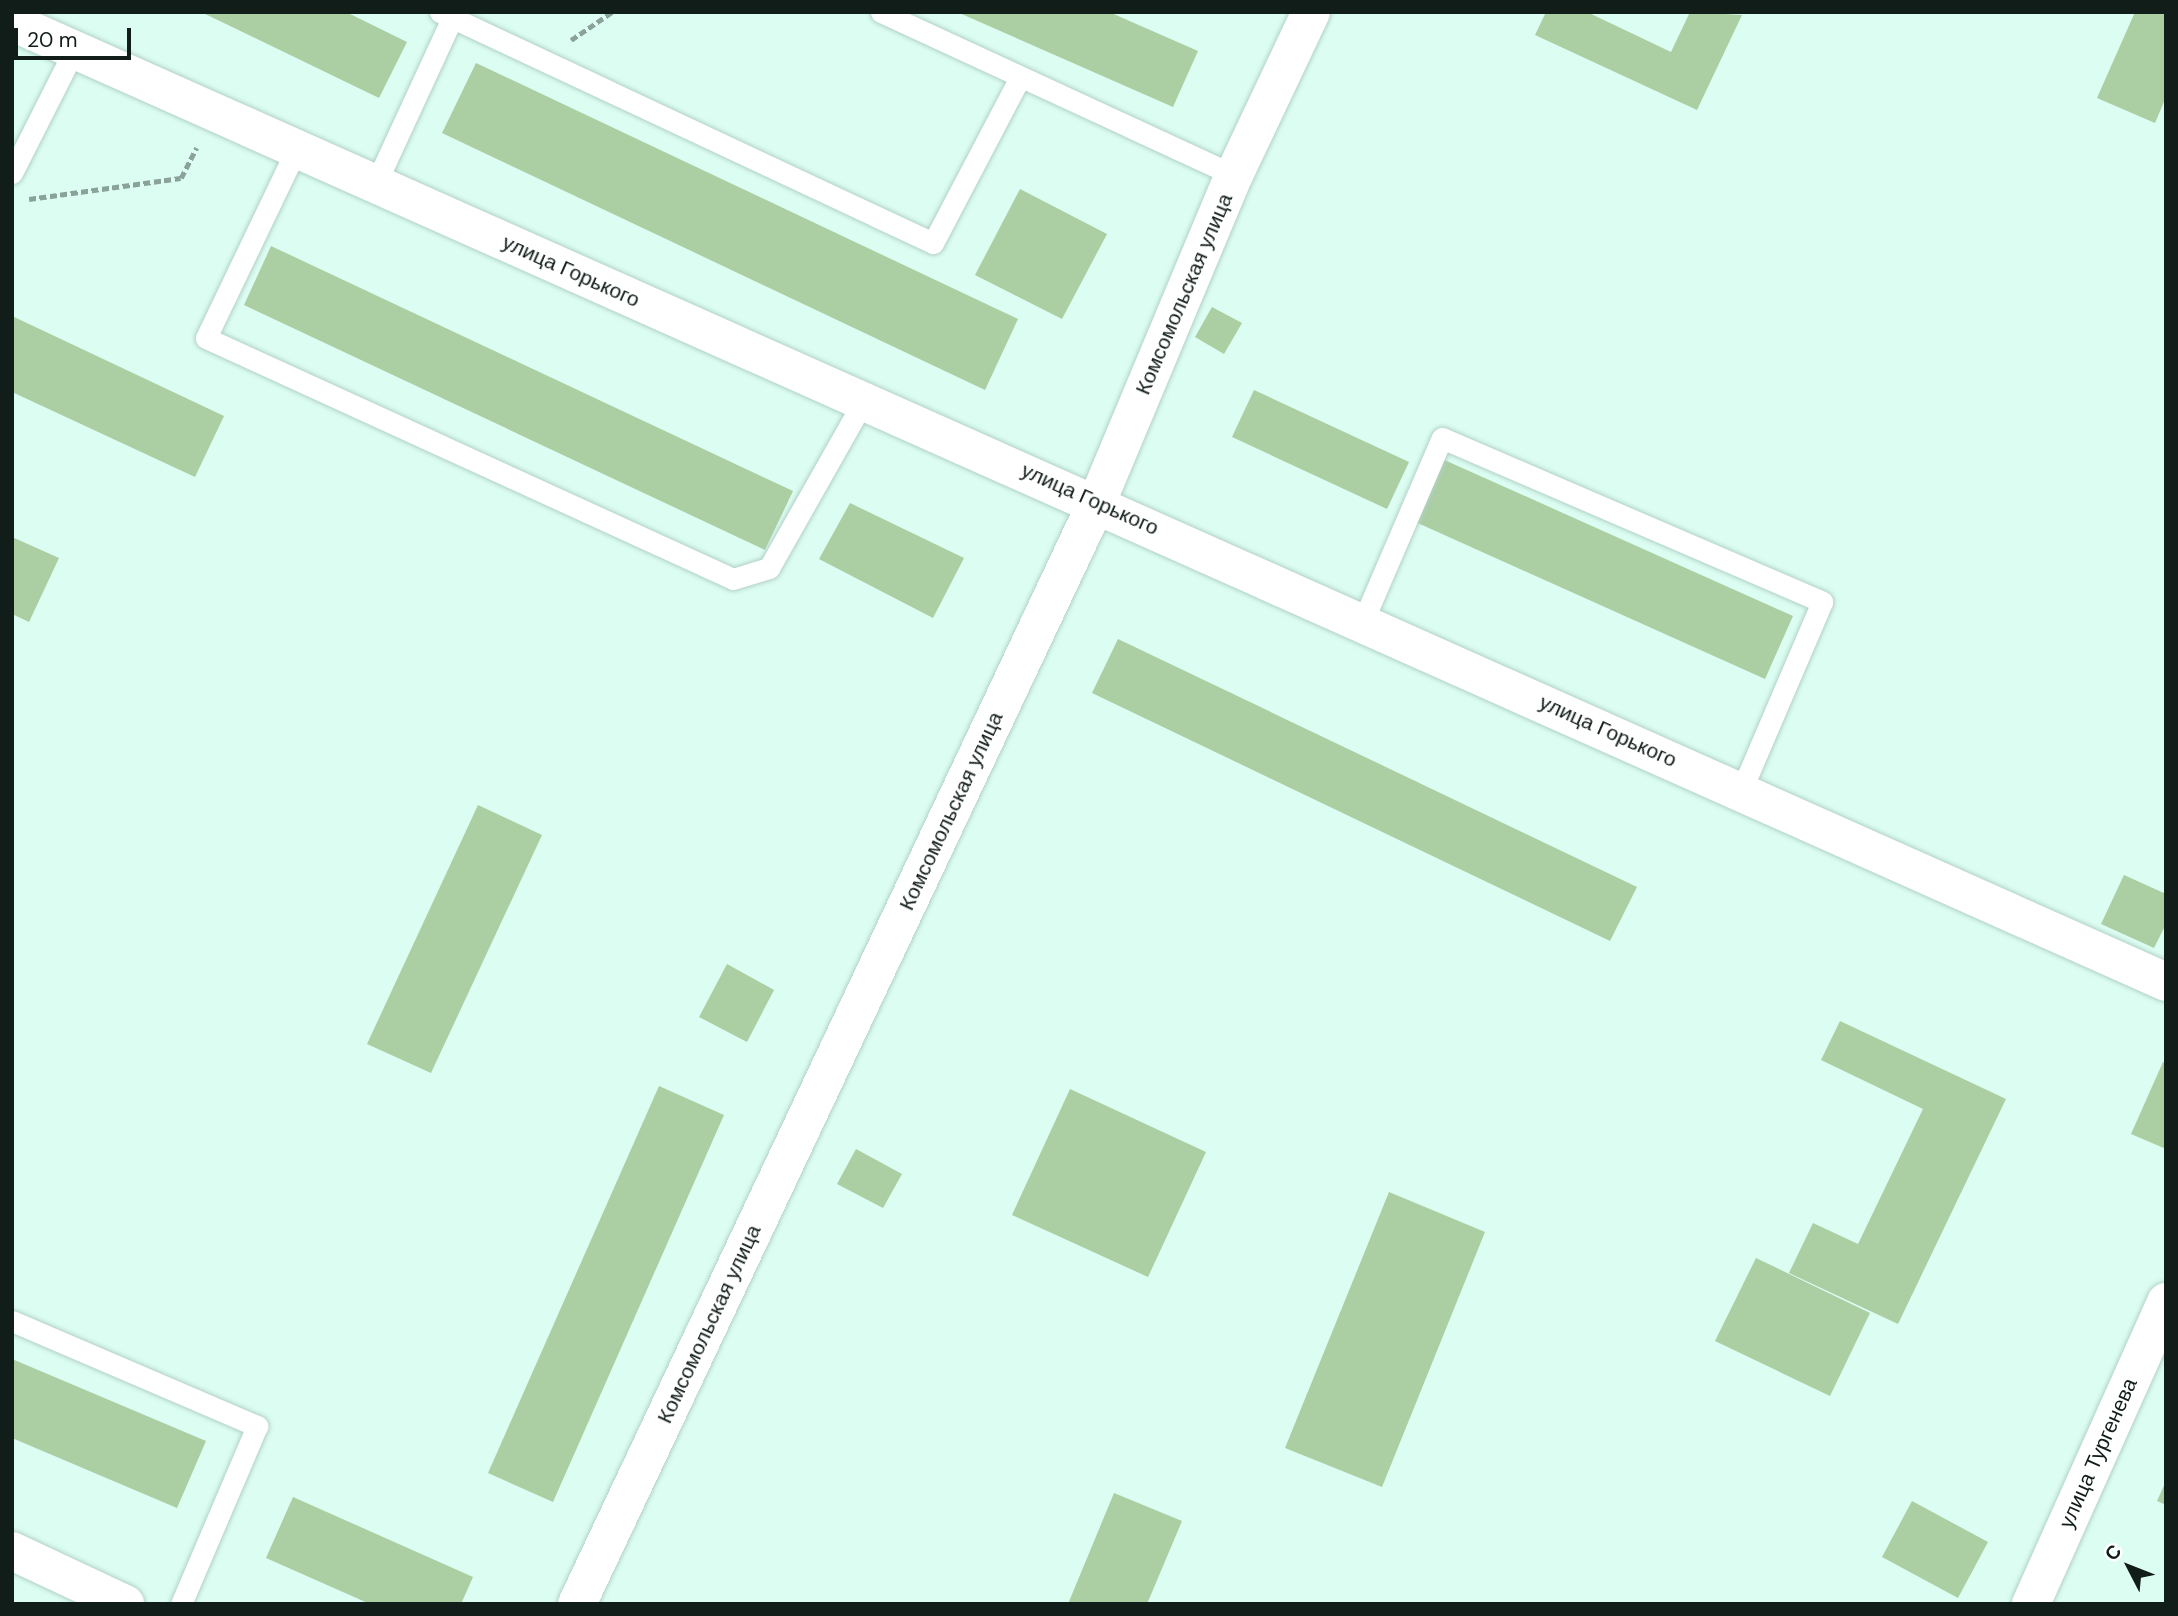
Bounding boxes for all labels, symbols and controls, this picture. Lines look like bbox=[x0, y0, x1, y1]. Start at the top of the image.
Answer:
scale bar bbox=[18, 14, 135, 58]
text: 20 m bbox=[27, 26, 78, 54]
street label: Комсомольская улица bbox=[1130, 190, 1238, 398]
street label: улица Горького bbox=[498, 229, 644, 313]
street label: улица Горького bbox=[1017, 457, 1163, 541]
street label: улица Горького bbox=[1535, 689, 1681, 773]
street label: Комсомольская улица bbox=[894, 708, 1008, 914]
street label: Комсомольская улица bbox=[652, 1221, 766, 1427]
street label: улица Тургенева bbox=[2054, 1374, 2142, 1532]
north arrow bbox=[2094, 1532, 2164, 1602]
text: С bbox=[2099, 1539, 2127, 1566]

